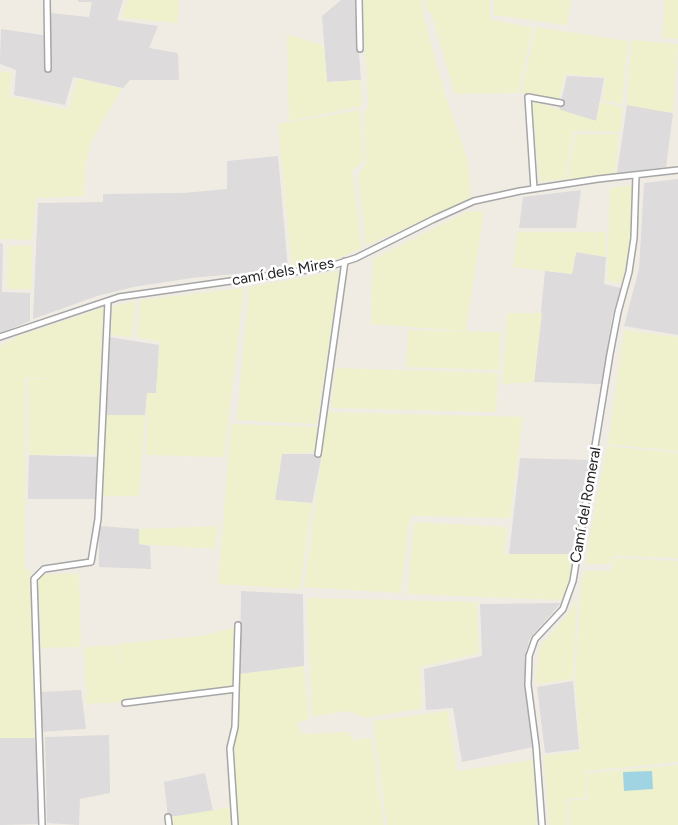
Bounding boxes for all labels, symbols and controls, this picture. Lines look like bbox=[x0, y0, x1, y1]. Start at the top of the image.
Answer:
street label: camí dels Mires bbox=[231, 254, 335, 290]
street label: Camí del Romeral bbox=[567, 446, 605, 564]

